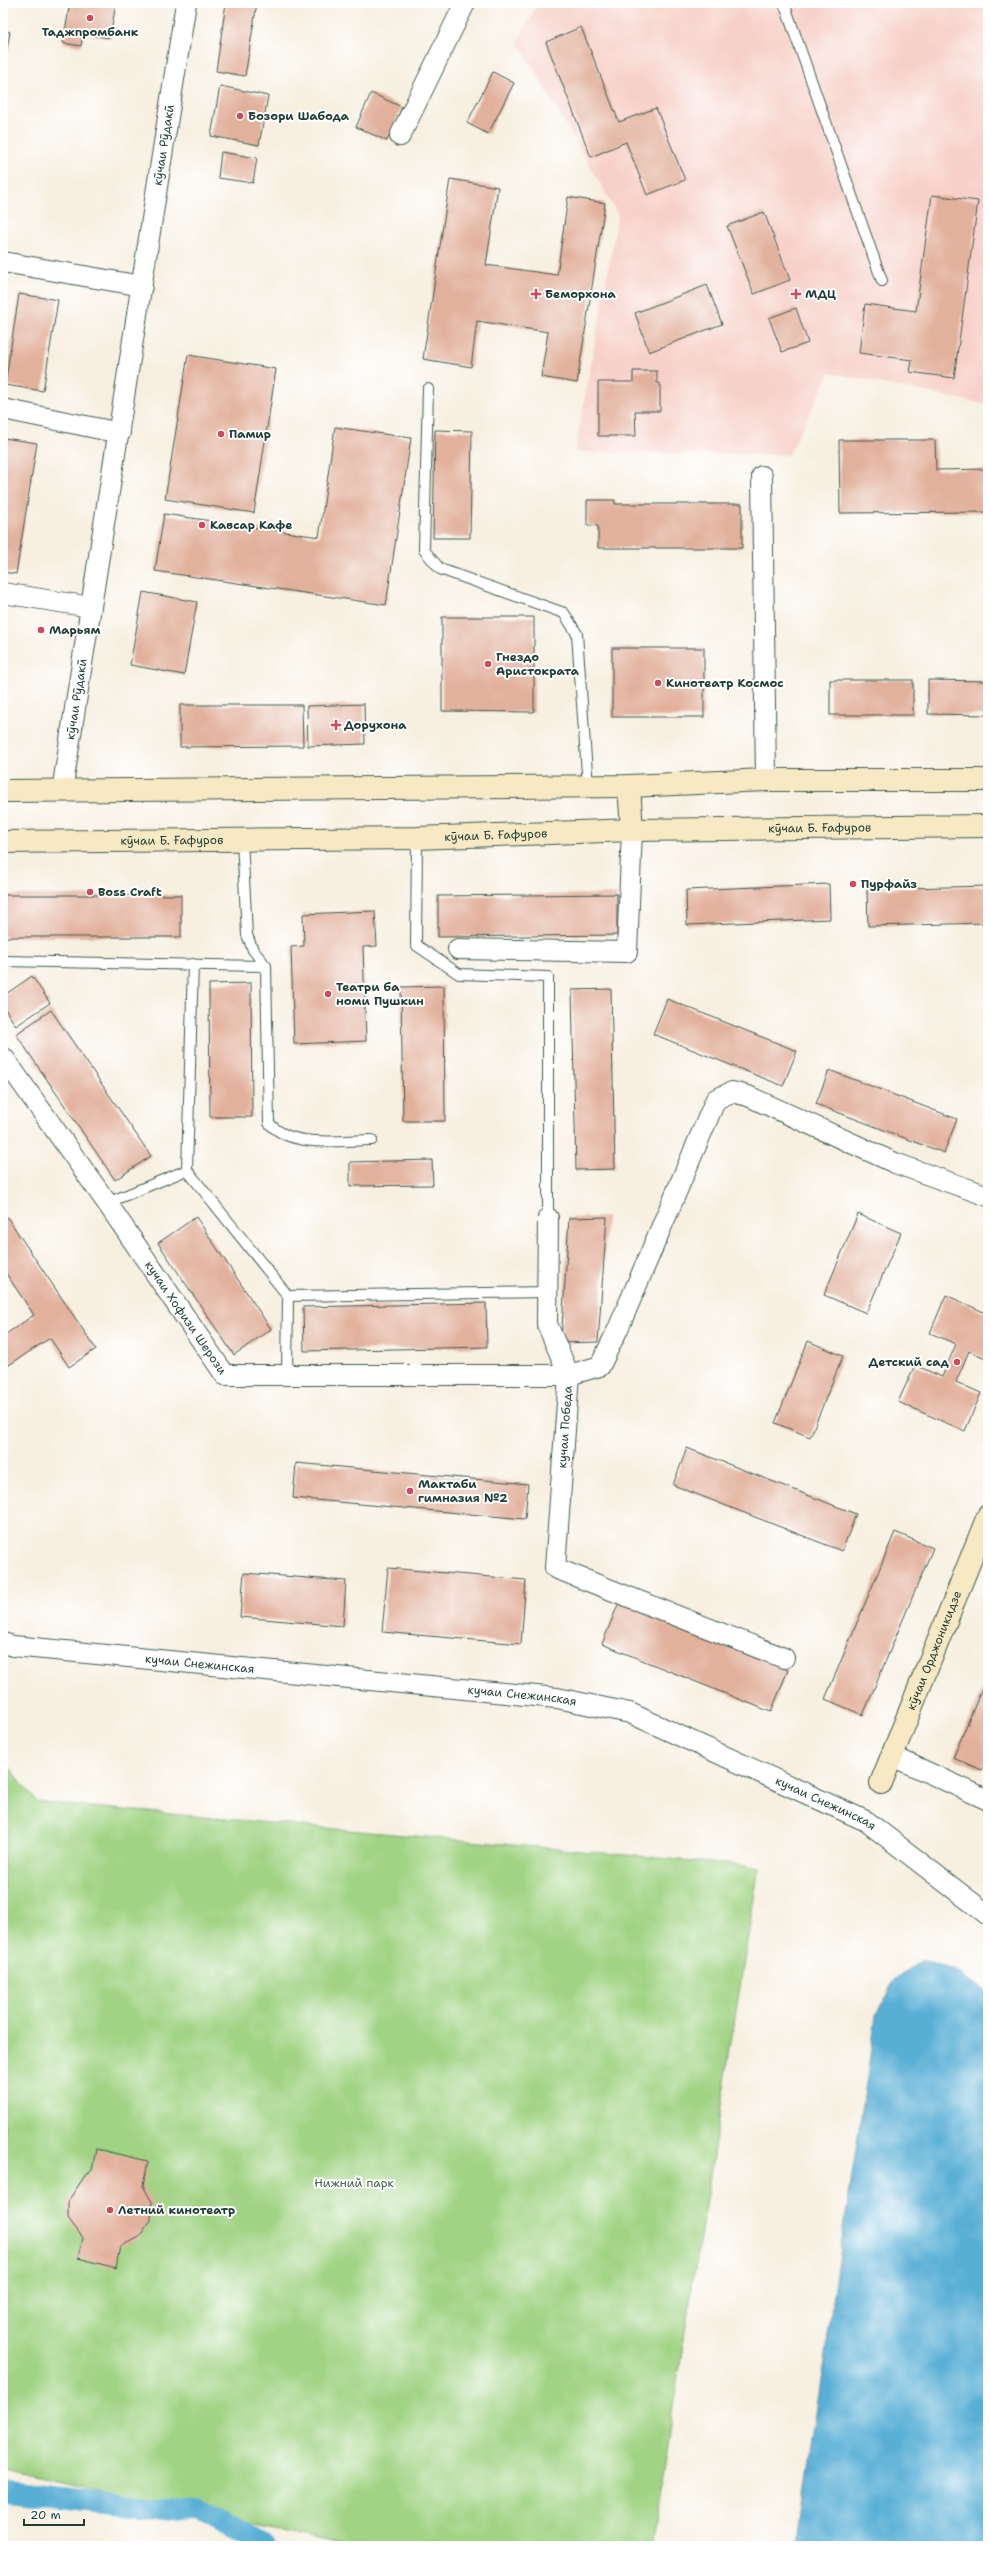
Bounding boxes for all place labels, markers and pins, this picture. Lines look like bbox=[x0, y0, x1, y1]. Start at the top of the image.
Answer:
marker: Таджпромбанк bbox=[85, 13, 95, 23]
place label: Таджпромбанк bbox=[42, 24, 139, 40]
place label: Бозори Шабода bbox=[248, 108, 350, 124]
marker: Бозори Шабода bbox=[235, 111, 245, 121]
place label: Беморхона bbox=[545, 286, 616, 302]
place label: МДЦ bbox=[805, 286, 836, 302]
marker: Беморхона bbox=[530, 288, 542, 300]
marker: МДЦ bbox=[790, 288, 802, 300]
place label: Памир bbox=[229, 426, 271, 442]
marker: Памир bbox=[216, 429, 226, 439]
place label: Кавсар Кафе bbox=[210, 517, 293, 533]
marker: Кавсар Кафе bbox=[197, 520, 207, 530]
place label: Марьям bbox=[49, 622, 101, 638]
marker: Марьям bbox=[36, 625, 46, 635]
place label: Гнездо Аристократа bbox=[496, 649, 580, 679]
marker: Гнездо Аристократа bbox=[483, 659, 493, 669]
place label: Кинотеатр Космос bbox=[666, 675, 784, 691]
marker: Кинотеатр Космос bbox=[653, 678, 663, 688]
place label: Дорухона bbox=[344, 717, 407, 733]
marker: Дорухона bbox=[331, 720, 341, 730]
place label: Пурфайз bbox=[861, 876, 917, 892]
marker: Пурфайз bbox=[848, 879, 858, 889]
place label: Boss Craft bbox=[98, 884, 162, 900]
marker: Boss Craft bbox=[85, 887, 95, 897]
place label: Театри ба номи Пушкин bbox=[336, 979, 424, 1009]
marker: Театри ба номи Пушкин bbox=[323, 989, 333, 999]
place label: Детский сад bbox=[869, 1354, 950, 1370]
marker: Детский сад bbox=[952, 1357, 962, 1367]
place label: Мактаби гимназия №2 bbox=[418, 1476, 508, 1506]
marker: Мактаби гимназия №2 bbox=[405, 1486, 415, 1496]
place label: Летний кинотеатр bbox=[118, 2202, 235, 2218]
marker: Летний кинотеатр bbox=[105, 2205, 115, 2215]

